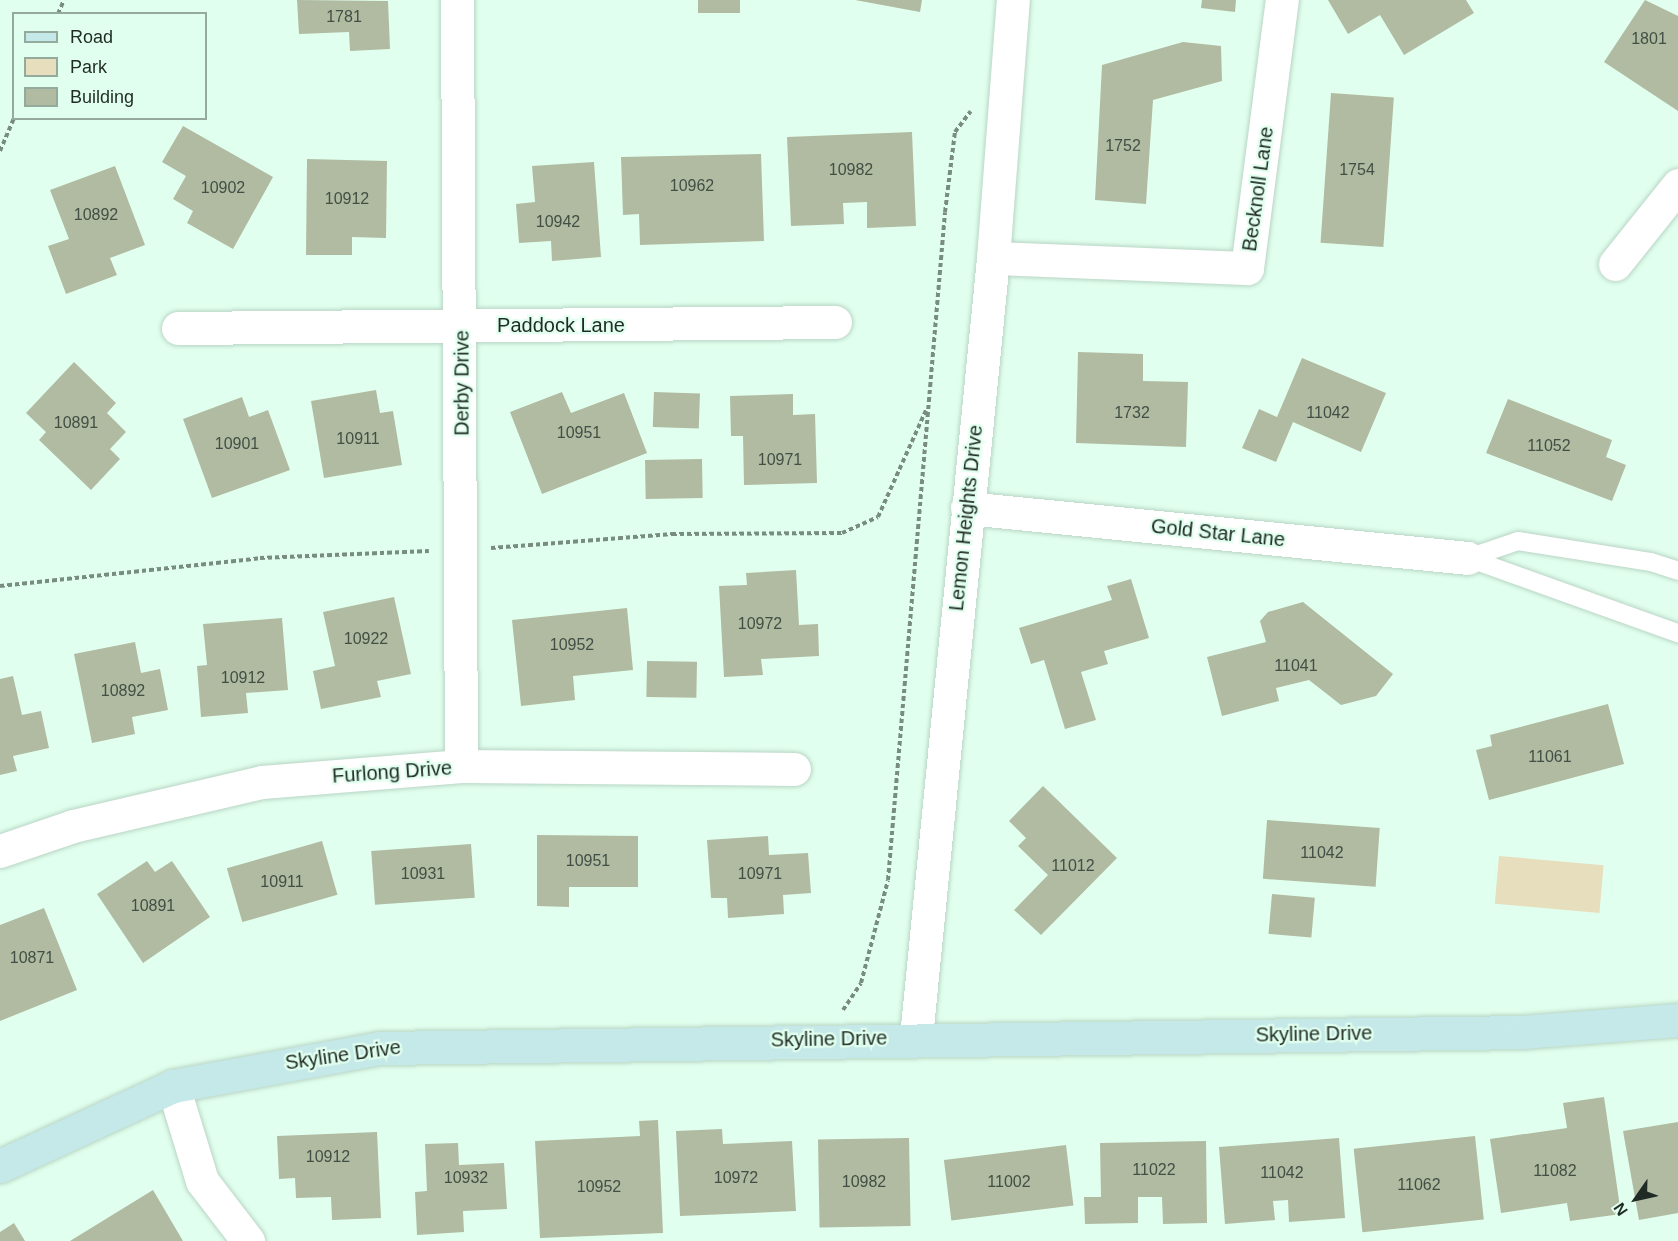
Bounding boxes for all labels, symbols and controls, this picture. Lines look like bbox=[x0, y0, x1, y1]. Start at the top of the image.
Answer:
house number: 1781 bbox=[326, 7, 362, 27]
legend bbox=[12, 12, 207, 120]
text: Road bbox=[70, 27, 113, 47]
house number: 1801 bbox=[1631, 29, 1667, 49]
text: Park bbox=[70, 57, 107, 77]
text: Building bbox=[70, 87, 134, 107]
street label: Becknoll Lane bbox=[1237, 125, 1279, 253]
house number: 1752 bbox=[1105, 136, 1141, 156]
house number: 10982 bbox=[829, 160, 873, 180]
house number: 1754 bbox=[1339, 160, 1375, 180]
house number: 10962 bbox=[670, 176, 714, 196]
house number: 10902 bbox=[201, 178, 245, 198]
house number: 10912 bbox=[325, 189, 369, 209]
house number: 10892 bbox=[74, 205, 118, 225]
house number: 10942 bbox=[536, 212, 580, 232]
street label: Paddock Lane bbox=[497, 313, 625, 337]
street label: Derby Drive bbox=[450, 330, 474, 436]
house number: 1732 bbox=[1114, 403, 1150, 423]
house number: 11042 bbox=[1306, 403, 1350, 423]
house number: 10891 bbox=[54, 413, 98, 433]
house number: 10951 bbox=[557, 423, 601, 443]
street label: Lemon Heights Drive bbox=[944, 424, 988, 612]
house number: 10911 bbox=[336, 429, 380, 449]
house number: 10901 bbox=[215, 434, 259, 454]
house number: 11052 bbox=[1527, 436, 1571, 456]
house number: 10971 bbox=[758, 450, 802, 470]
street label: Gold Star Lane bbox=[1150, 514, 1286, 552]
house number: 10972 bbox=[738, 614, 782, 634]
house number: 10922 bbox=[344, 629, 388, 649]
house number: 10952 bbox=[550, 635, 594, 655]
house number: 11041 bbox=[1274, 656, 1318, 676]
house number: 10912 bbox=[221, 668, 265, 688]
house number: 10892 bbox=[101, 681, 145, 701]
house number: 11061 bbox=[1528, 747, 1572, 767]
street label: Furlong Drive bbox=[331, 756, 453, 788]
house number: 11042 bbox=[1300, 843, 1344, 863]
house number: 10951 bbox=[566, 851, 610, 871]
house number: 11012 bbox=[1051, 856, 1095, 876]
house number: 10931 bbox=[401, 864, 445, 884]
house number: 10971 bbox=[738, 864, 782, 884]
house number: 10911 bbox=[260, 872, 304, 892]
house number: 10891 bbox=[131, 896, 175, 916]
house number: 10871 bbox=[10, 948, 54, 968]
street label: Skyline Drive bbox=[1255, 1021, 1373, 1047]
street label: Skyline Drive bbox=[770, 1026, 888, 1052]
street label: Skyline Drive bbox=[284, 1035, 402, 1075]
house number: 10912 bbox=[306, 1147, 350, 1167]
house number: 11022 bbox=[1132, 1160, 1176, 1180]
house number: 11082 bbox=[1533, 1161, 1577, 1181]
house number: 11042 bbox=[1260, 1163, 1304, 1183]
house number: 10932 bbox=[444, 1168, 488, 1188]
house number: 10972 bbox=[714, 1168, 758, 1188]
north arrow bbox=[1606, 1169, 1666, 1229]
house number: 10982 bbox=[842, 1172, 886, 1192]
house number: 11002 bbox=[987, 1172, 1031, 1192]
house number: 11062 bbox=[1397, 1175, 1441, 1195]
house number: 10952 bbox=[577, 1177, 621, 1197]
text: N bbox=[1610, 1200, 1631, 1219]

